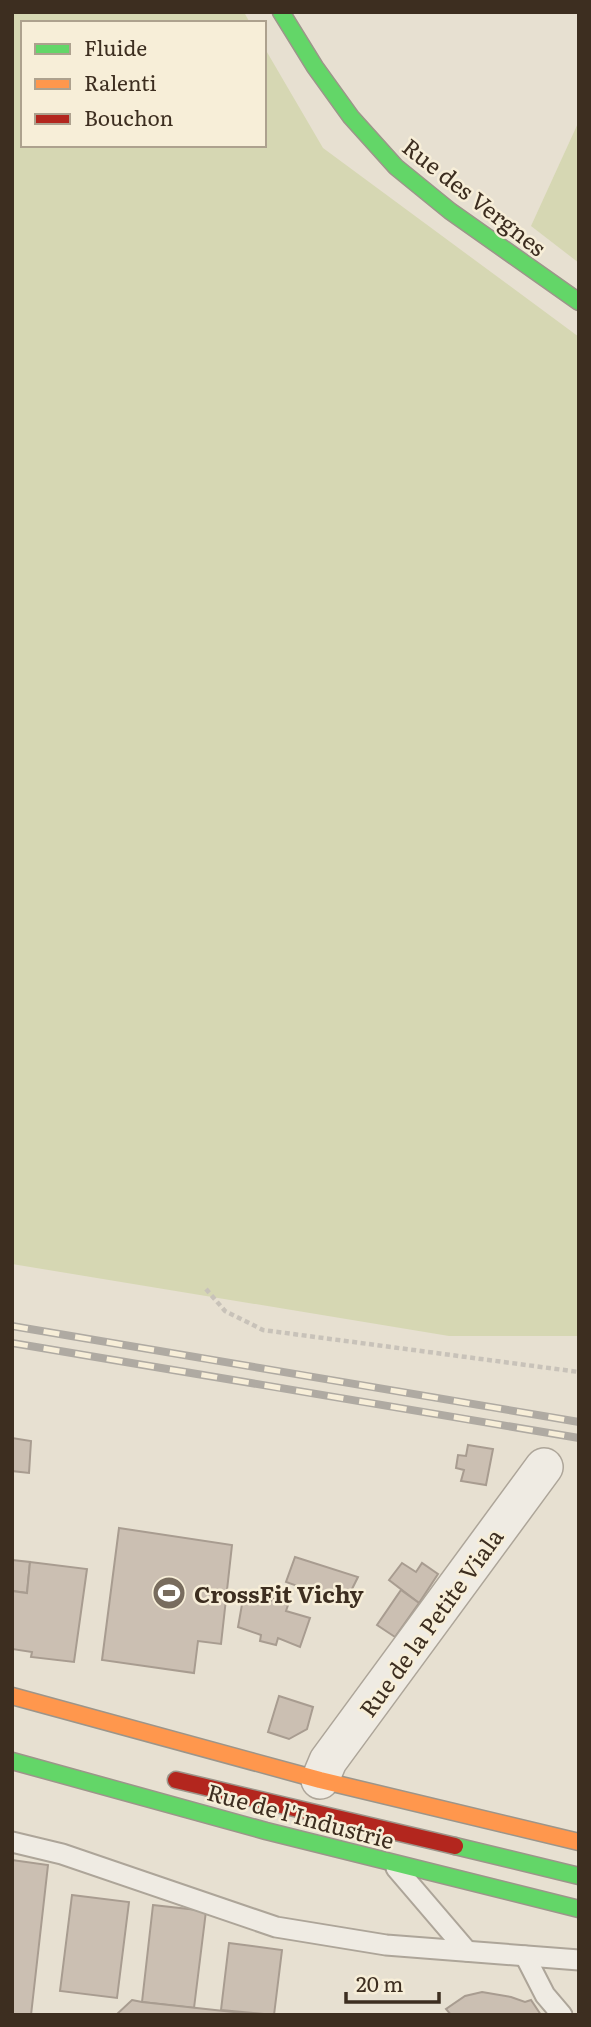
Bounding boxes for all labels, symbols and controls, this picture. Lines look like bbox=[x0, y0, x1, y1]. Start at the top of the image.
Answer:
legend bbox=[21, 21, 266, 147]
text: Fluide bbox=[84, 31, 147, 62]
text: Ralenti bbox=[84, 66, 157, 97]
text: Bouchon bbox=[84, 101, 174, 132]
street label: Rue des Vergnes bbox=[396, 129, 554, 263]
street label: Rue de la Petite Viala bbox=[350, 1520, 511, 1723]
sports icon: CrossFit Vichy bbox=[150, 1574, 188, 1612]
place label: CrossFit Vichy bbox=[194, 1576, 363, 1610]
street label: Rue de l'Industrie bbox=[204, 1774, 398, 1856]
scale bar bbox=[346, 1960, 439, 2004]
text: 20 m bbox=[356, 1967, 403, 1998]

